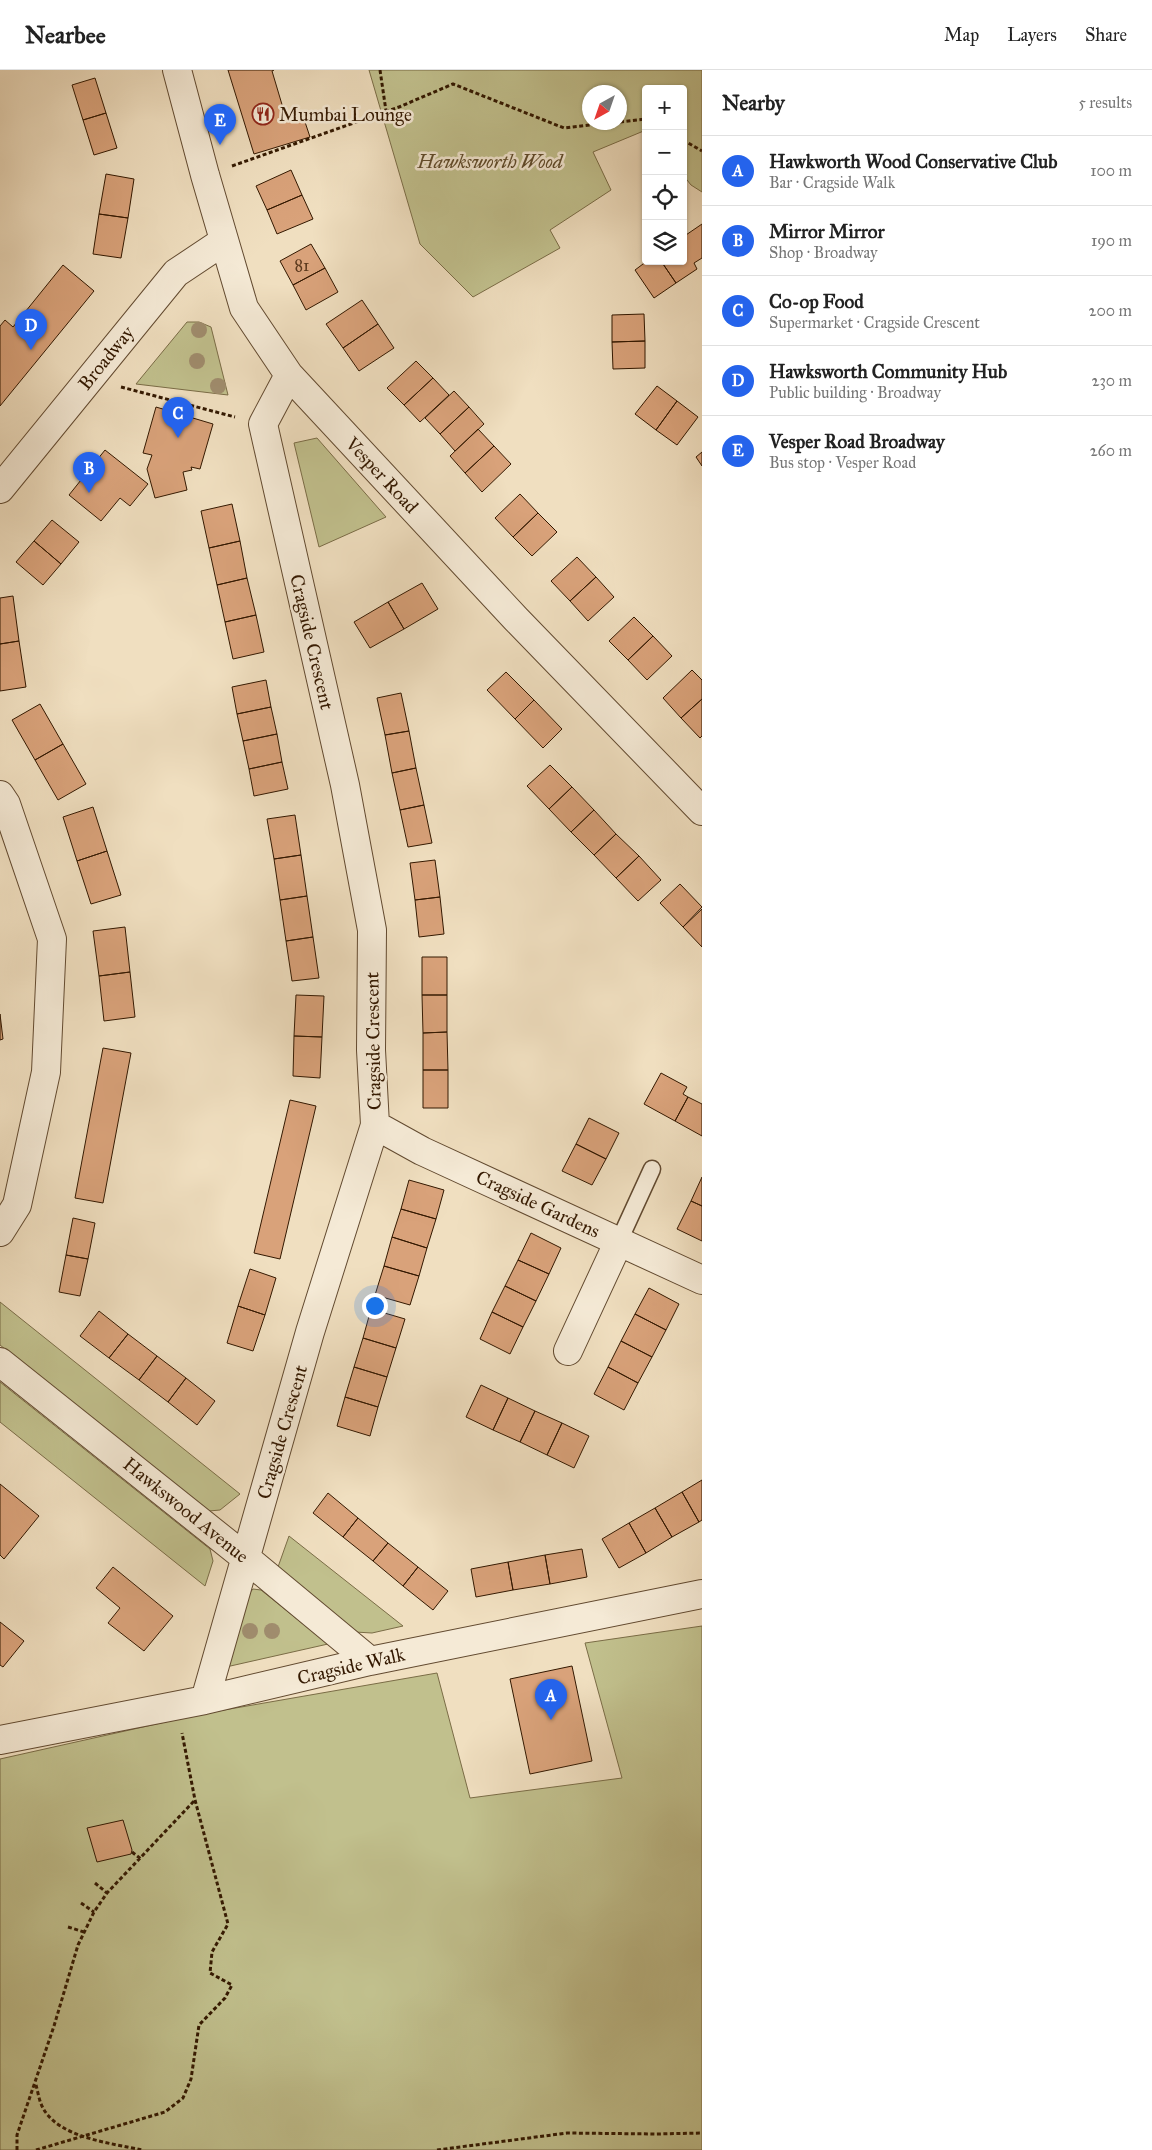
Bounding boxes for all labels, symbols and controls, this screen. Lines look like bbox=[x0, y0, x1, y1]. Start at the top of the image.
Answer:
text: Nearbee bbox=[25, 20, 106, 50]
text: Map bbox=[944, 24, 979, 46]
text: Layers bbox=[1007, 24, 1057, 46]
text: Share bbox=[1085, 24, 1127, 46]
north arrow bbox=[582, 85, 627, 130]
map controls bbox=[642, 85, 687, 265]
button: + bbox=[642, 85, 687, 130]
text: Nearby bbox=[722, 90, 785, 116]
text: 5 results bbox=[1078, 93, 1132, 112]
restaurant icon: Mumbai Lounge bbox=[251, 102, 275, 126]
place label: Mumbai Lounge bbox=[279, 103, 412, 127]
pin: E bbox=[204, 104, 236, 145]
button: − bbox=[642, 130, 687, 175]
park label: Hawksworth Wood bbox=[416, 150, 564, 173]
text: Hawkworth Wood Conservative Club bbox=[769, 150, 1057, 173]
text: A bbox=[733, 161, 743, 180]
text: 100 m bbox=[1090, 161, 1132, 180]
text: Bar · Cragside Walk bbox=[769, 173, 895, 192]
button: locate bbox=[642, 175, 687, 220]
button: layers bbox=[642, 220, 687, 265]
text: Mirror Mirror bbox=[769, 220, 885, 243]
text: B bbox=[733, 231, 743, 250]
text: 190 m bbox=[1091, 231, 1132, 250]
text: Shop · Broadway bbox=[769, 243, 877, 262]
house number: 81 bbox=[295, 256, 309, 275]
text: Co-op Food bbox=[769, 290, 864, 313]
text: C bbox=[733, 301, 743, 320]
text: 200 m bbox=[1089, 301, 1132, 320]
pin: D bbox=[15, 309, 47, 350]
text: Supermarket · Cragside Crescent bbox=[769, 313, 980, 332]
street label: Broadway bbox=[73, 320, 139, 395]
text: Hawksworth Community Hub bbox=[769, 360, 1007, 383]
text: D bbox=[732, 371, 744, 390]
text: 230 m bbox=[1092, 371, 1132, 390]
text: Public building · Broadway bbox=[769, 383, 941, 402]
pin: C bbox=[162, 397, 194, 438]
text: Vesper Road Broadway bbox=[769, 430, 945, 453]
street label: Vesper Road bbox=[340, 431, 423, 518]
text: E bbox=[732, 441, 744, 460]
text: 260 m bbox=[1090, 441, 1132, 460]
pin: B bbox=[73, 452, 105, 493]
text: Bus stop · Vesper Road bbox=[769, 453, 916, 472]
street label: Cragside Crescent bbox=[284, 572, 339, 712]
street label: Cragside Crescent bbox=[360, 971, 387, 1110]
street label: Cragside Gardens bbox=[472, 1165, 604, 1244]
your location bbox=[362, 1293, 388, 1319]
street label: Cragside Crescent bbox=[252, 1362, 313, 1502]
street label: Hawkswood Avenue bbox=[119, 1452, 253, 1568]
street label: Cragside Walk bbox=[295, 1642, 407, 1691]
pin: A bbox=[535, 1679, 567, 1720]

